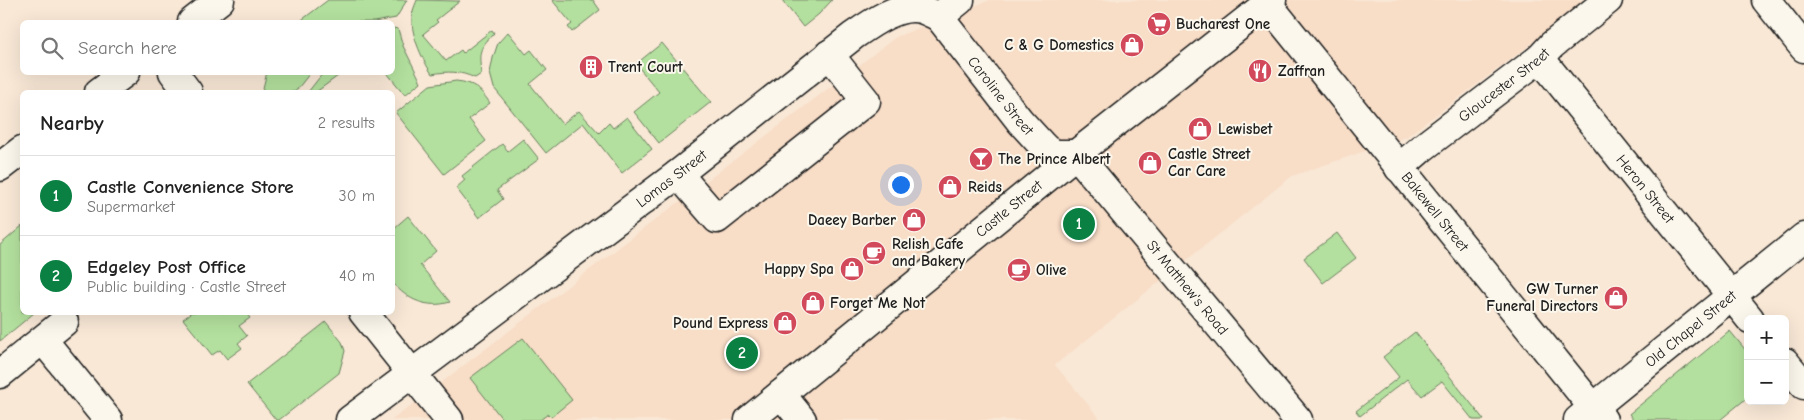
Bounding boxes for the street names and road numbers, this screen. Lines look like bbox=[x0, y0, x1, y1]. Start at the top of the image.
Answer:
street label: Gloucester Street bbox=[1455, 44, 1554, 126]
street label: Caroline Street bbox=[964, 53, 1038, 139]
street label: Lomas Street bbox=[633, 145, 711, 211]
street label: Heron Street bbox=[1612, 151, 1679, 227]
street label: Bakewell Street bbox=[1398, 168, 1473, 256]
street label: Castle Street bbox=[972, 176, 1046, 241]
street label: St Matthew's Road bbox=[1143, 237, 1232, 339]
street label: Old Chapel Street bbox=[1641, 286, 1741, 371]

